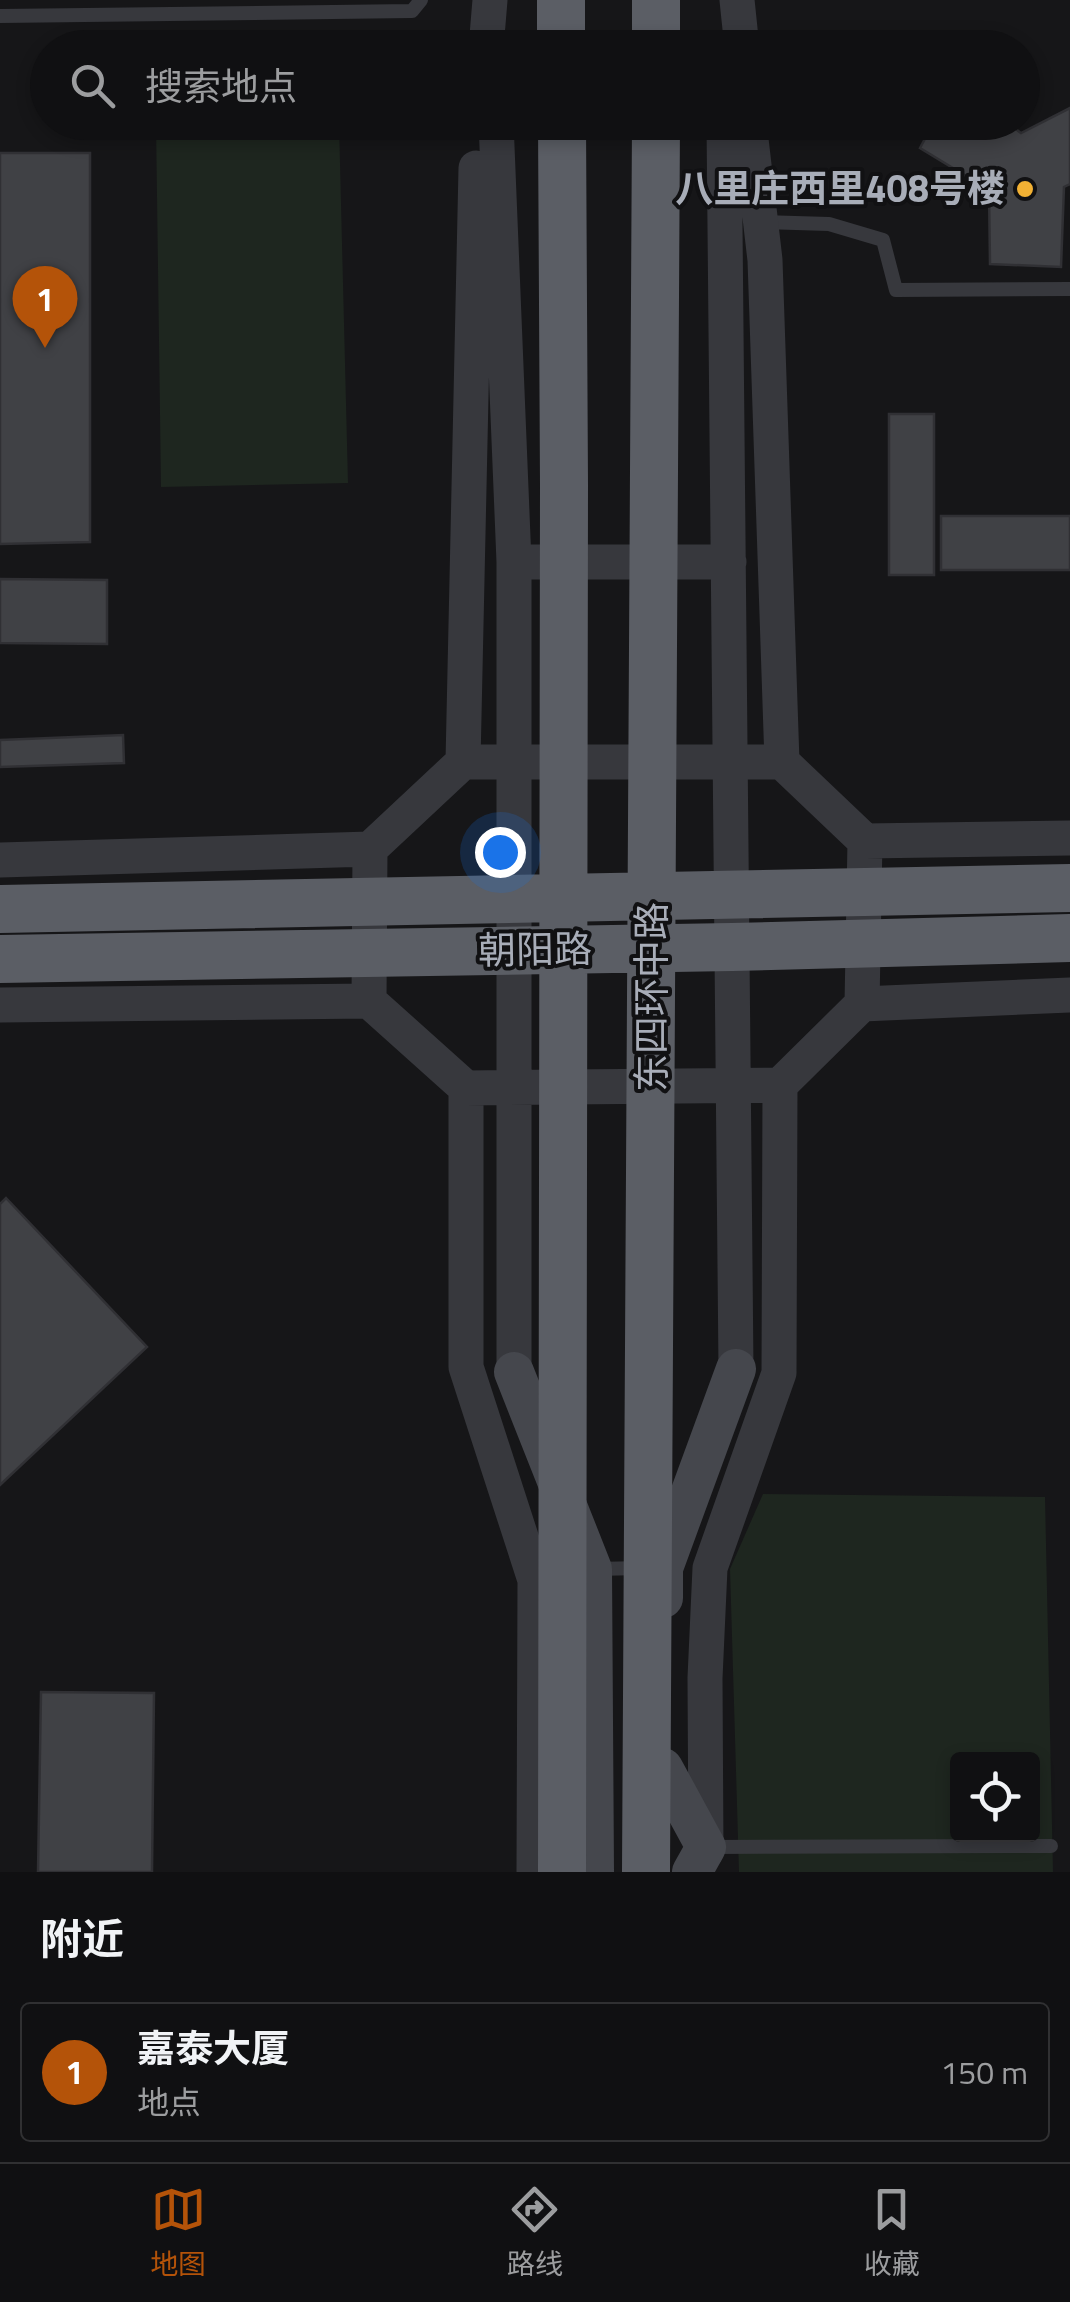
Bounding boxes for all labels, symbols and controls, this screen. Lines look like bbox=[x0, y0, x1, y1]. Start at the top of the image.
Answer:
search box bbox=[30, 30, 1040, 140]
text: 搜索地点 bbox=[145, 57, 297, 115]
icon: search bbox=[65, 58, 120, 113]
place label: 八里庄西里408号楼 bbox=[675, 159, 1005, 217]
marker: 八里庄西里408号楼 bbox=[1014, 178, 1036, 200]
pin: 1 bbox=[12, 266, 78, 348]
your location bbox=[475, 827, 526, 878]
street label: 东四环中路 bbox=[622, 902, 680, 1092]
street label: 朝阳路 bbox=[477, 919, 592, 979]
map controls bbox=[950, 1752, 1040, 1842]
button: locate bbox=[950, 1752, 1040, 1842]
text: 附近 bbox=[40, 1906, 124, 1970]
text: 嘉泰大厦 bbox=[137, 2019, 289, 2077]
text: 1 bbox=[66, 2048, 83, 2096]
text: 150 m bbox=[940, 2048, 1028, 2096]
text: 地点 bbox=[137, 2078, 201, 2126]
tab: 地图 bbox=[150, 2182, 206, 2285]
tab: 路线 bbox=[507, 2182, 563, 2285]
tab: 收藏 bbox=[864, 2182, 920, 2285]

